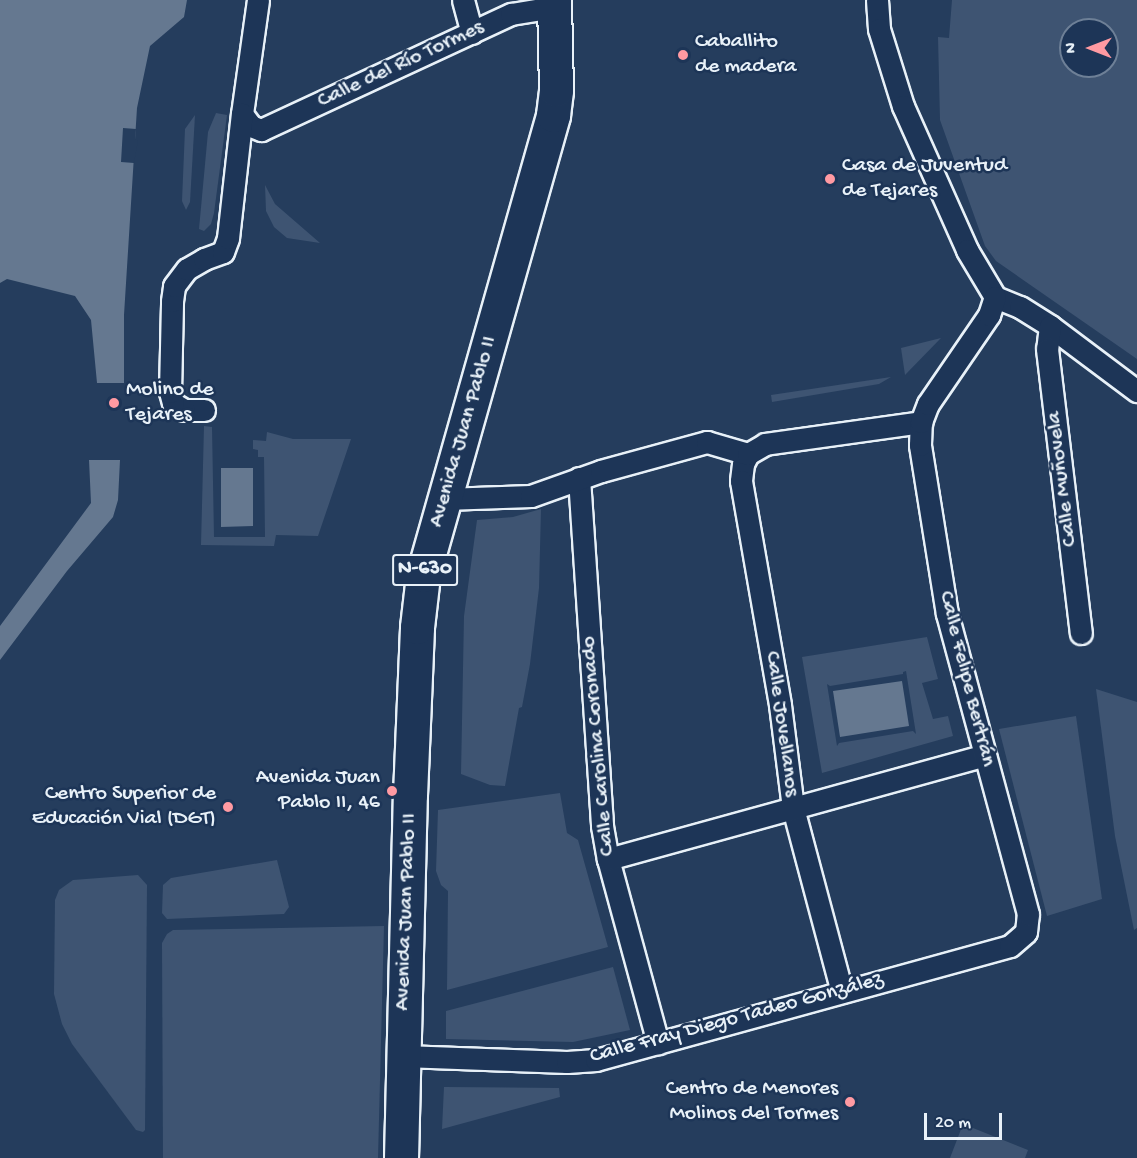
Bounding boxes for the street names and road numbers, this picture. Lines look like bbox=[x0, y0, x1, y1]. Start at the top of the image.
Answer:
street label: Calle del Río Tormes bbox=[314, 15, 488, 115]
street label: Avenida Juan Pablo II bbox=[424, 333, 504, 531]
street label: Calle Muñovela bbox=[1042, 410, 1084, 548]
road number: N-630 bbox=[392, 552, 458, 588]
street label: Calle Felipe Bertrán bbox=[931, 589, 1001, 769]
street label: Calle Carolina Coronado bbox=[576, 635, 622, 857]
street label: Calle Jovellanos bbox=[758, 650, 804, 798]
street label: Avenida Juan Pablo II bbox=[390, 813, 424, 1011]
street label: Calle Fray Diego Tadeo González bbox=[588, 967, 886, 1071]

